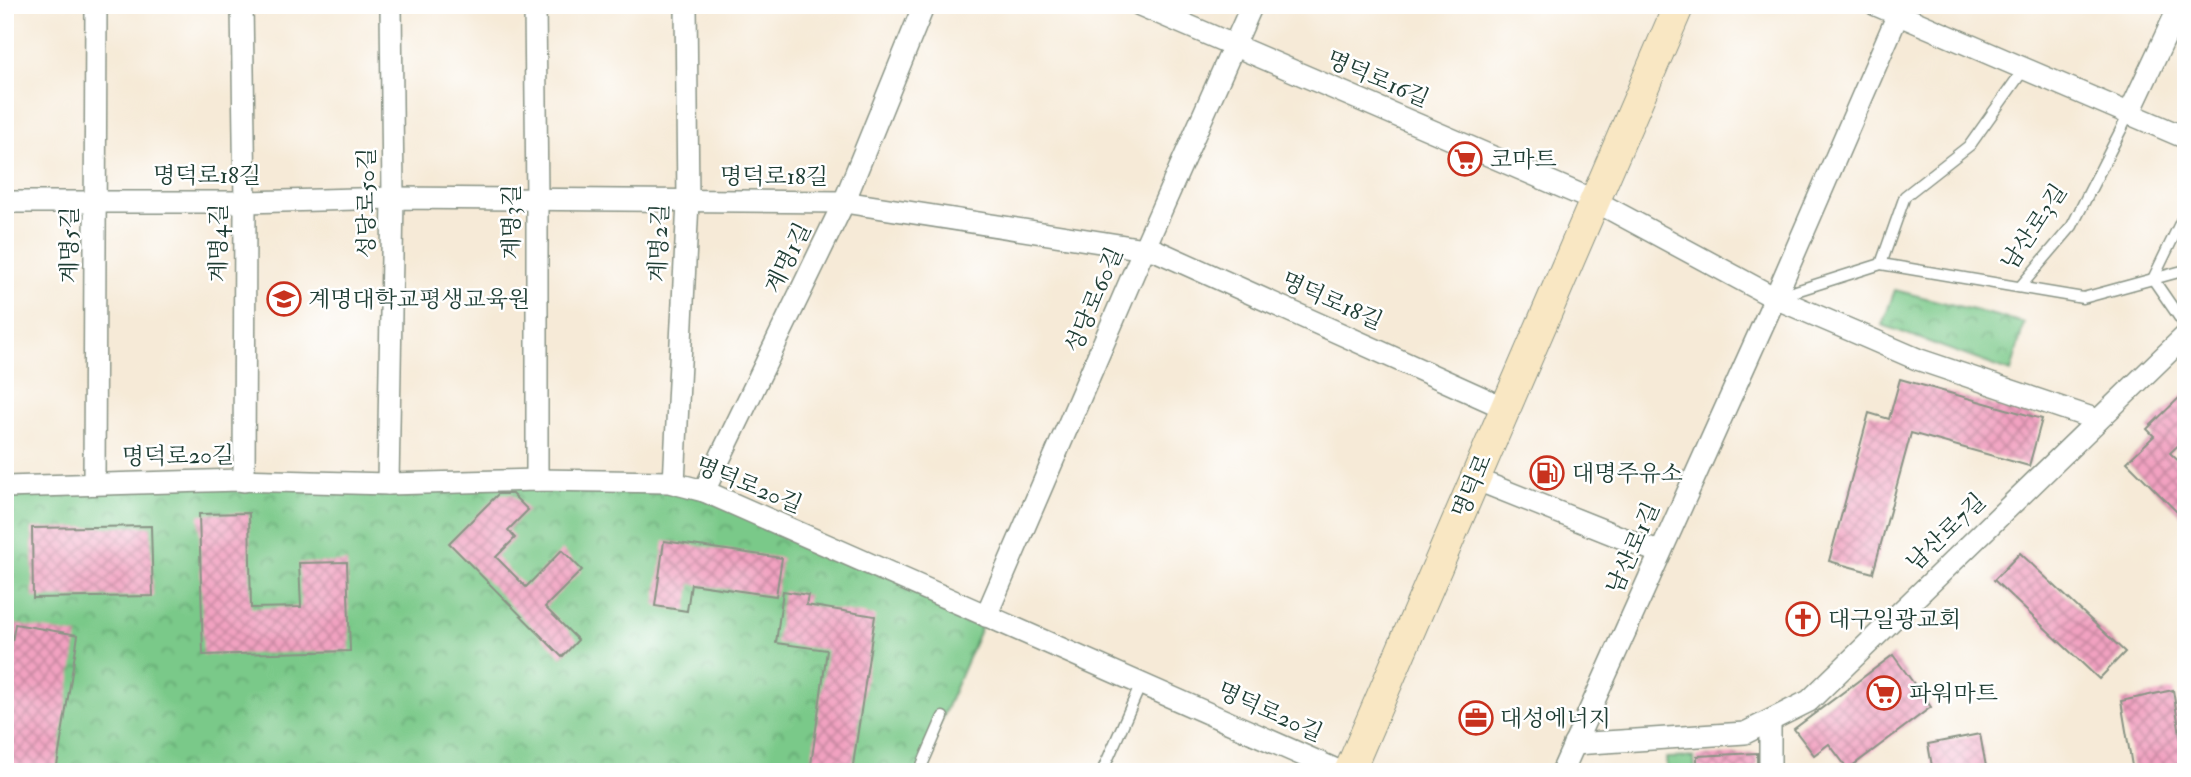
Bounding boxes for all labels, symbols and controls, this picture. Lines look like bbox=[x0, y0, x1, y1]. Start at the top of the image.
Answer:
street label: 명덕로16길 bbox=[1322, 44, 1434, 114]
supermarket icon: 코마트 bbox=[1446, 140, 1484, 178]
place label: 코마트 bbox=[1490, 145, 1557, 174]
street label: 성당로50길 bbox=[352, 148, 381, 258]
street label: 명덕로18길 bbox=[153, 161, 261, 190]
street label: 명덕로18길 bbox=[720, 162, 828, 191]
street label: 남산로3길 bbox=[1995, 178, 2073, 276]
street label: 계명3길 bbox=[497, 184, 526, 260]
street label: 계명4길 bbox=[204, 203, 233, 283]
street label: 계명2길 bbox=[643, 203, 675, 283]
street label: 계명5길 bbox=[55, 207, 84, 283]
street label: 계명1길 bbox=[759, 218, 817, 298]
street label: 성당로60길 bbox=[1059, 243, 1129, 357]
street label: 명덕로18길 bbox=[1277, 266, 1387, 336]
school or university icon: 계명대학교평생교육원 bbox=[265, 280, 303, 318]
place label: 계명대학교평생교육원 bbox=[308, 285, 530, 314]
street label: 명덕로20길 bbox=[122, 441, 234, 471]
street label: 명덕로 bbox=[1446, 450, 1498, 522]
street label: 명덕로20길 bbox=[691, 451, 807, 519]
fuel station icon: 대명주유소 bbox=[1528, 454, 1566, 492]
place label: 대명주유소 bbox=[1572, 459, 1683, 488]
street label: 남산로7길 bbox=[1900, 487, 1992, 577]
street label: 남산로1길 bbox=[1600, 498, 1666, 598]
church icon: 대구일광교회 bbox=[1784, 600, 1822, 638]
place label: 대구일광교회 bbox=[1828, 605, 1961, 634]
supermarket icon: 파워마트 bbox=[1865, 674, 1903, 712]
street label: 명덕로20길 bbox=[1213, 676, 1327, 748]
place label: 파워마트 bbox=[1909, 679, 1998, 708]
office icon: 대성에너지 bbox=[1457, 699, 1495, 737]
place label: 대성에너지 bbox=[1500, 704, 1611, 733]

